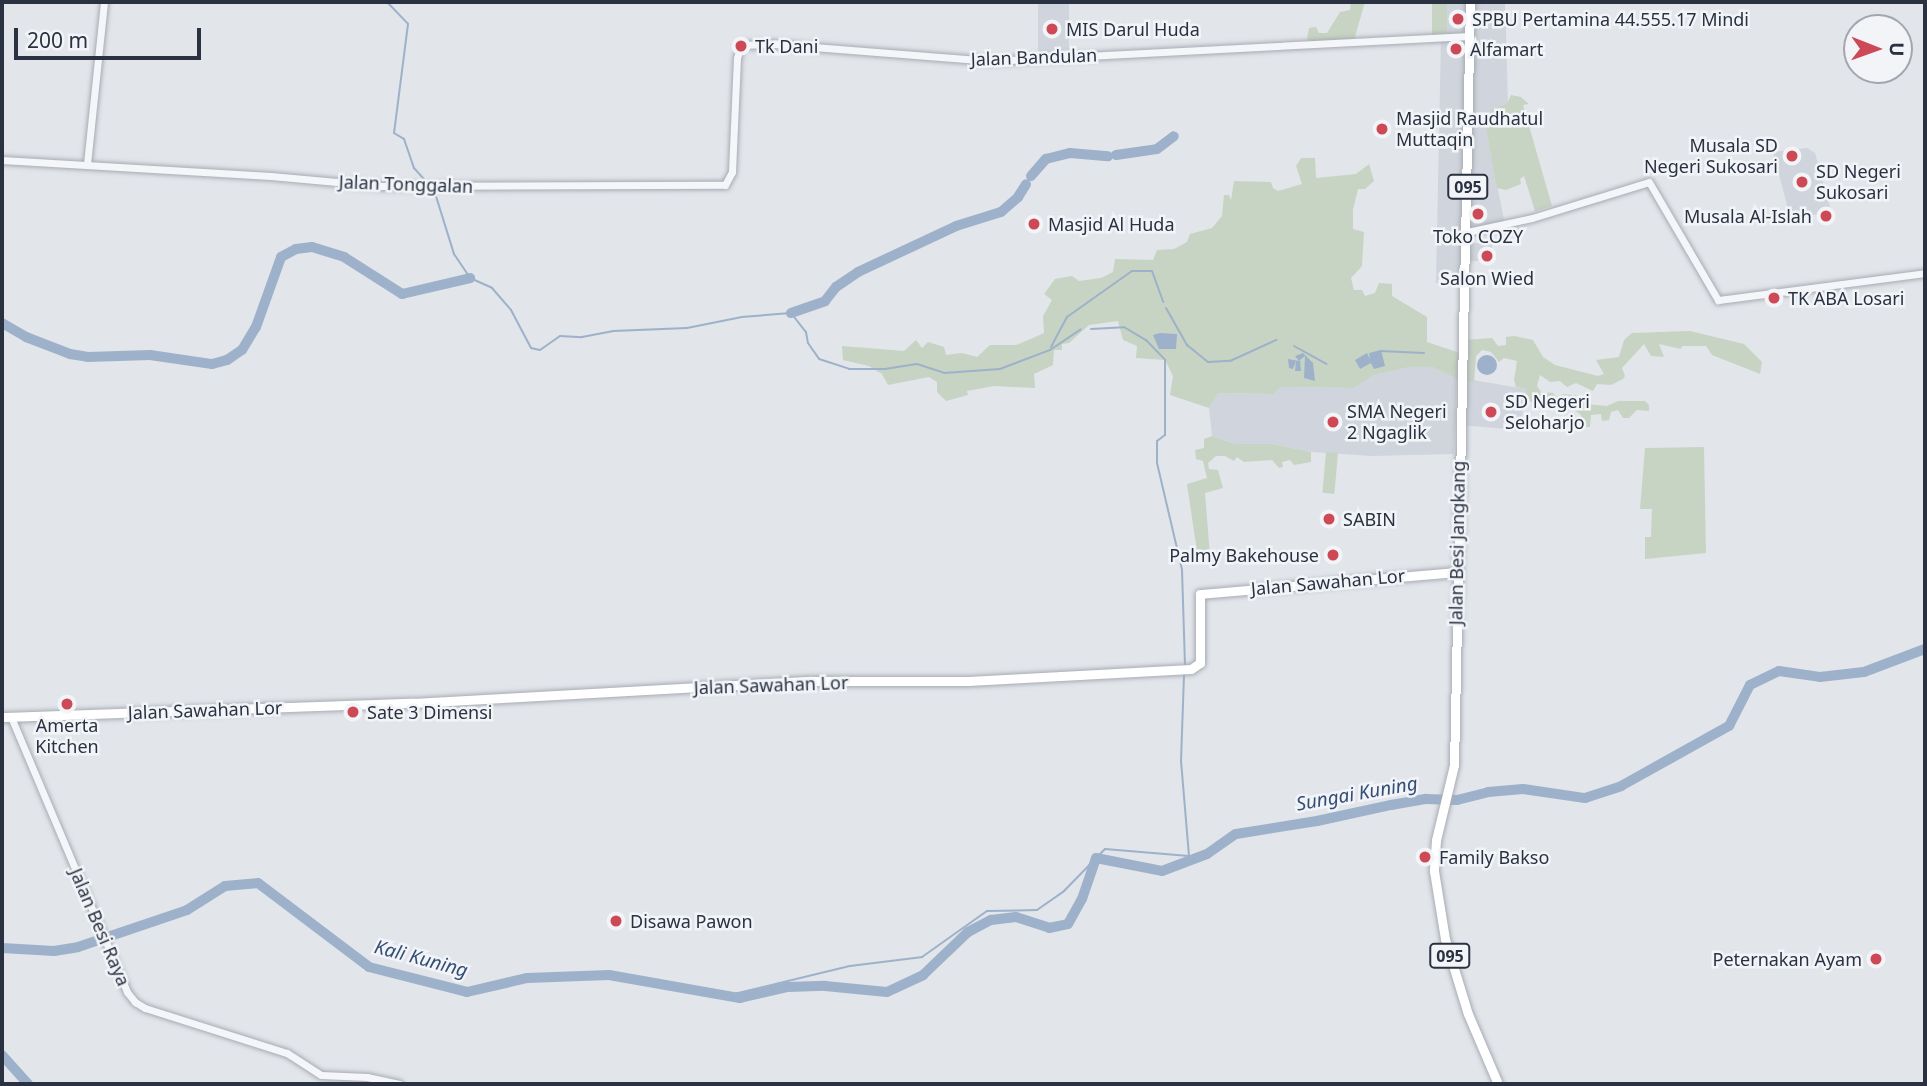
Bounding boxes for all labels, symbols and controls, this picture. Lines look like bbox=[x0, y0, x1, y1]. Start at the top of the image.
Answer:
place label: SPBU Pertamina 44.555.17 Mindi bbox=[1472, 8, 1749, 30]
marker: SPBU Pertamina 44.555.17 Mindi bbox=[1450, 11, 1466, 27]
scale bar bbox=[18, 14, 205, 58]
north arrow bbox=[1843, 14, 1913, 84]
place label: MIS Darul Huda bbox=[1066, 18, 1200, 40]
marker: MIS Darul Huda bbox=[1044, 21, 1060, 37]
text: 200 m bbox=[27, 26, 88, 54]
place label: Tk Dani bbox=[755, 35, 818, 57]
marker: Tk Dani bbox=[733, 38, 749, 54]
place label: Alfamart bbox=[1470, 38, 1543, 60]
marker: Alfamart bbox=[1448, 41, 1464, 57]
text: U bbox=[1884, 42, 1910, 57]
street label: Jalan Bandulan bbox=[970, 44, 1098, 70]
place label: Masjid Raudhatul Muttaqin bbox=[1396, 108, 1543, 150]
marker: Masjid Raudhatul Muttaqin bbox=[1374, 121, 1390, 137]
place label: Musala SD Negeri Sukosari bbox=[1644, 135, 1778, 178]
marker: Musala SD Negeri Sukosari bbox=[1784, 148, 1800, 164]
place label: SD Negeri Sukosari bbox=[1816, 161, 1901, 204]
street label: Jalan Tonggalan bbox=[338, 171, 474, 197]
road number: 095 bbox=[1447, 174, 1489, 200]
marker: SD Negeri Sukosari bbox=[1794, 174, 1810, 190]
place label: Musala Al-Islah bbox=[1684, 205, 1812, 227]
marker: Toko COZY bbox=[1470, 206, 1486, 222]
marker: Musala Al-Islah bbox=[1818, 208, 1834, 224]
place label: Masjid Al Huda bbox=[1048, 213, 1175, 235]
marker: Masjid Al Huda bbox=[1026, 216, 1042, 232]
place label: Toko COZY bbox=[1433, 225, 1523, 247]
marker: Salon Wied bbox=[1479, 248, 1495, 264]
place label: Salon Wied bbox=[1440, 267, 1534, 289]
place label: TK ABA Losari bbox=[1788, 287, 1904, 309]
marker: TK ABA Losari bbox=[1766, 290, 1782, 306]
place label: SD Negeri Seloharjo bbox=[1505, 391, 1590, 434]
place label: SMA Negeri 2 Ngaglik bbox=[1347, 401, 1447, 444]
marker: SD Negeri Seloharjo bbox=[1483, 404, 1499, 420]
marker: SMA Negeri 2 Ngaglik bbox=[1325, 414, 1341, 430]
street label: Jalan Besi Jangkang bbox=[1445, 461, 1469, 625]
place label: SABIN bbox=[1343, 508, 1396, 530]
marker: SABIN bbox=[1321, 511, 1337, 527]
place label: Palmy Bakehouse bbox=[1169, 544, 1319, 566]
marker: Palmy Bakehouse bbox=[1325, 547, 1341, 563]
street label: Jalan Sawahan Lor bbox=[1250, 565, 1406, 599]
street label: Jalan Sawahan Lor bbox=[693, 672, 849, 698]
marker: Amerta Kitchen bbox=[59, 696, 75, 712]
street label: Jalan Sawahan Lor bbox=[127, 697, 283, 723]
place label: Sate 3 Dimensi bbox=[367, 701, 492, 723]
marker: Sate 3 Dimensi bbox=[345, 704, 361, 720]
place label: Amerta Kitchen bbox=[35, 715, 99, 758]
water label: Sungai Kuning bbox=[1295, 772, 1419, 816]
place label: Family Bakso bbox=[1439, 846, 1549, 868]
marker: Family Bakso bbox=[1417, 849, 1433, 865]
street label: Jalan Besi Raya bbox=[65, 865, 135, 989]
place label: Disawa Pawon bbox=[630, 910, 753, 932]
marker: Disawa Pawon bbox=[608, 913, 624, 929]
water label: Kali Kuning bbox=[372, 936, 470, 982]
road number: 095 bbox=[1429, 944, 1471, 968]
place label: Peternakan Ayam bbox=[1713, 948, 1862, 970]
marker: Peternakan Ayam bbox=[1868, 951, 1884, 967]

